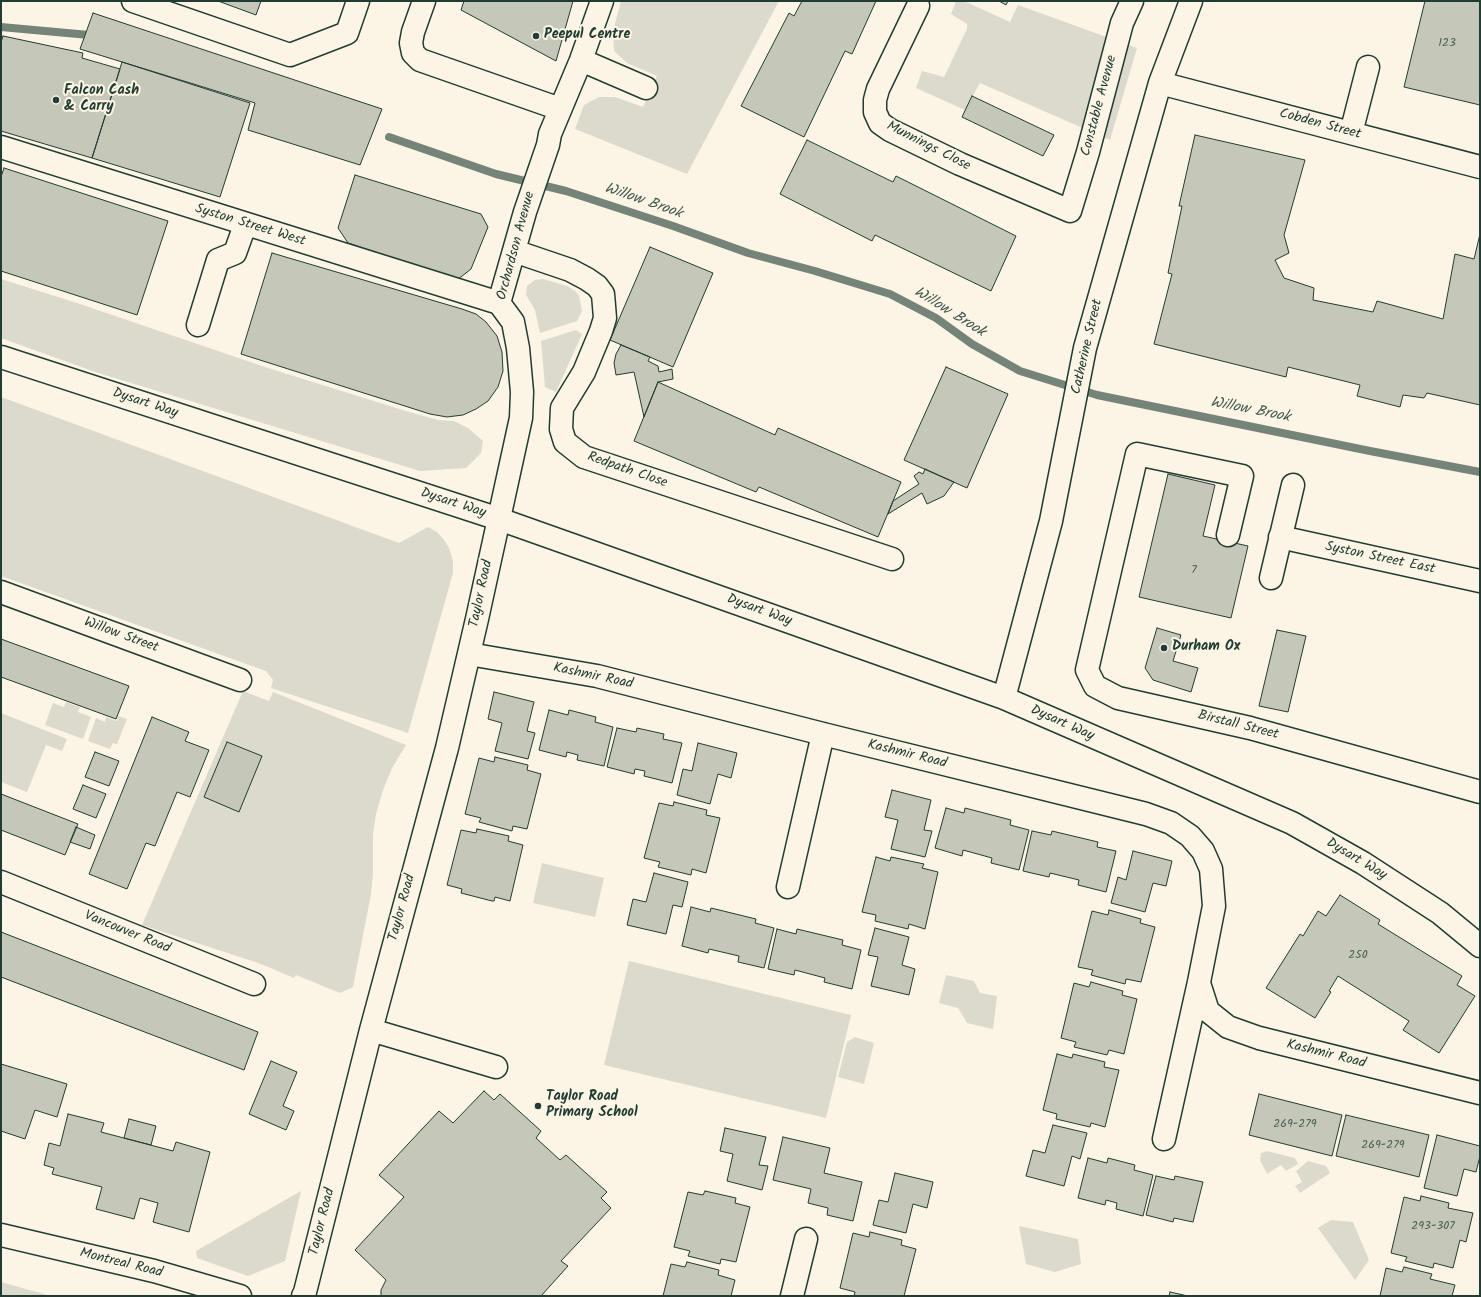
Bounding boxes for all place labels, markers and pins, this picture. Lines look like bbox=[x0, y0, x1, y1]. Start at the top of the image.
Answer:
place label: Peepul Centre bbox=[544, 28, 630, 44]
marker: Peepul Centre bbox=[531, 31, 541, 41]
place label: Falcon Cash & Carry bbox=[64, 84, 139, 116]
marker: Falcon Cash & Carry bbox=[51, 95, 61, 105]
place label: Durham Ox bbox=[1172, 640, 1240, 656]
marker: Durham Ox bbox=[1159, 643, 1169, 653]
place label: Taylor Road Primary School bbox=[546, 1090, 638, 1122]
marker: Taylor Road Primary School bbox=[533, 1101, 543, 1111]

